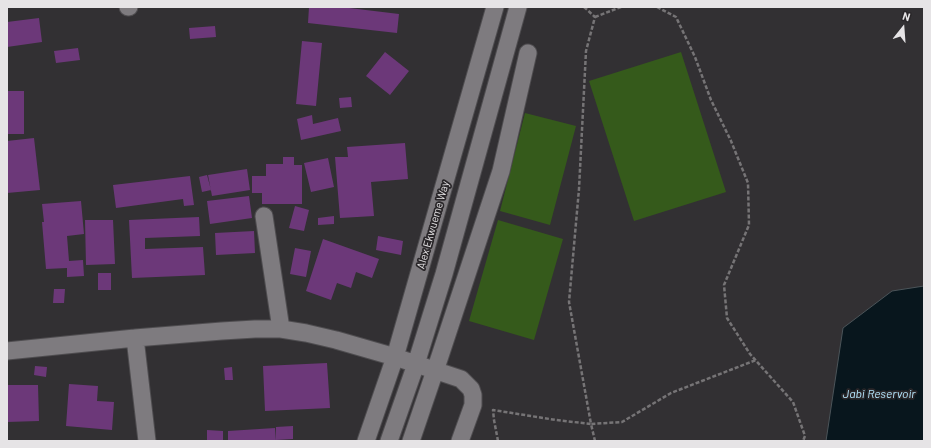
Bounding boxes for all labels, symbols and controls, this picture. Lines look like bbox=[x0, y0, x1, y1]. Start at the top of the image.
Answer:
north arrow bbox=[883, 8, 923, 48]
text: N bbox=[901, 9, 912, 23]
street label: Alex Ekwueme Way bbox=[414, 179, 452, 271]
water label: Jabi Reservoir bbox=[842, 387, 916, 401]

